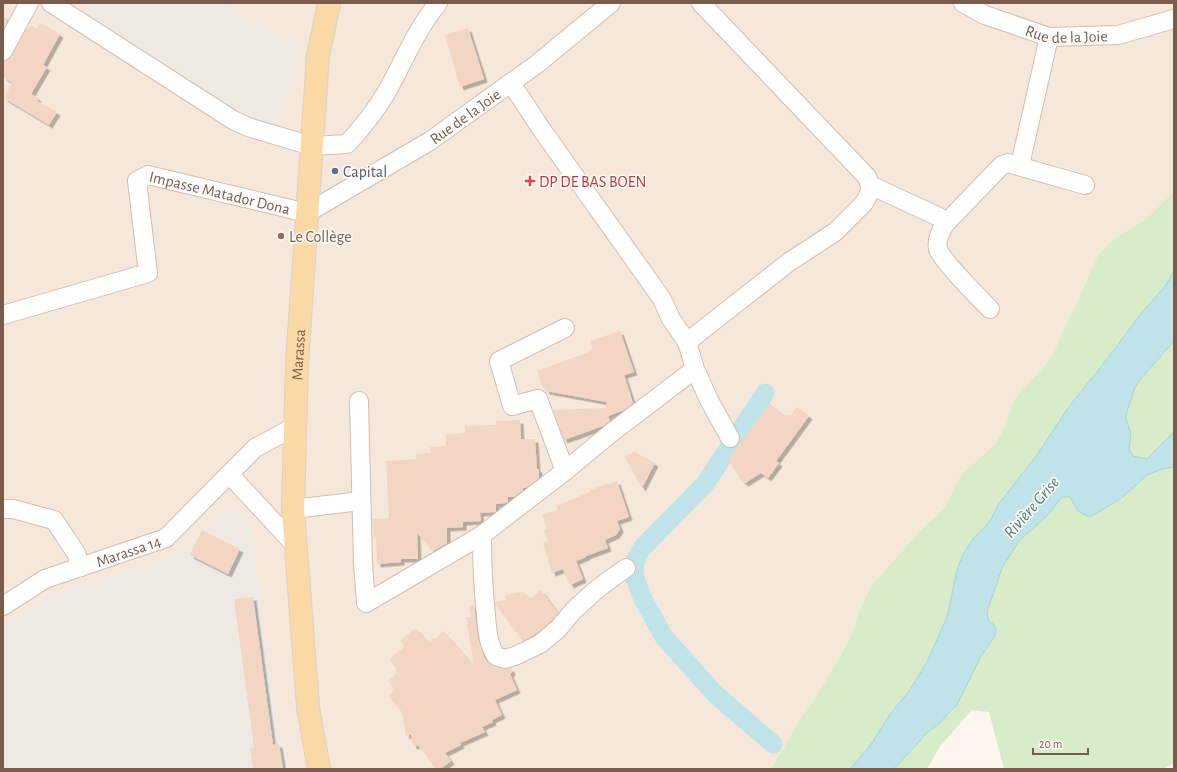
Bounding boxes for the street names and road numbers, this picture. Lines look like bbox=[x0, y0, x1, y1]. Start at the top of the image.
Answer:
street label: Rue de la Joie bbox=[1023, 23, 1108, 46]
street label: Rue de la Joie bbox=[427, 86, 504, 147]
street label: Impasse Matador Dona bbox=[148, 169, 292, 218]
street label: Marassa bbox=[290, 329, 308, 381]
street label: Marassa 14 bbox=[94, 533, 163, 570]

